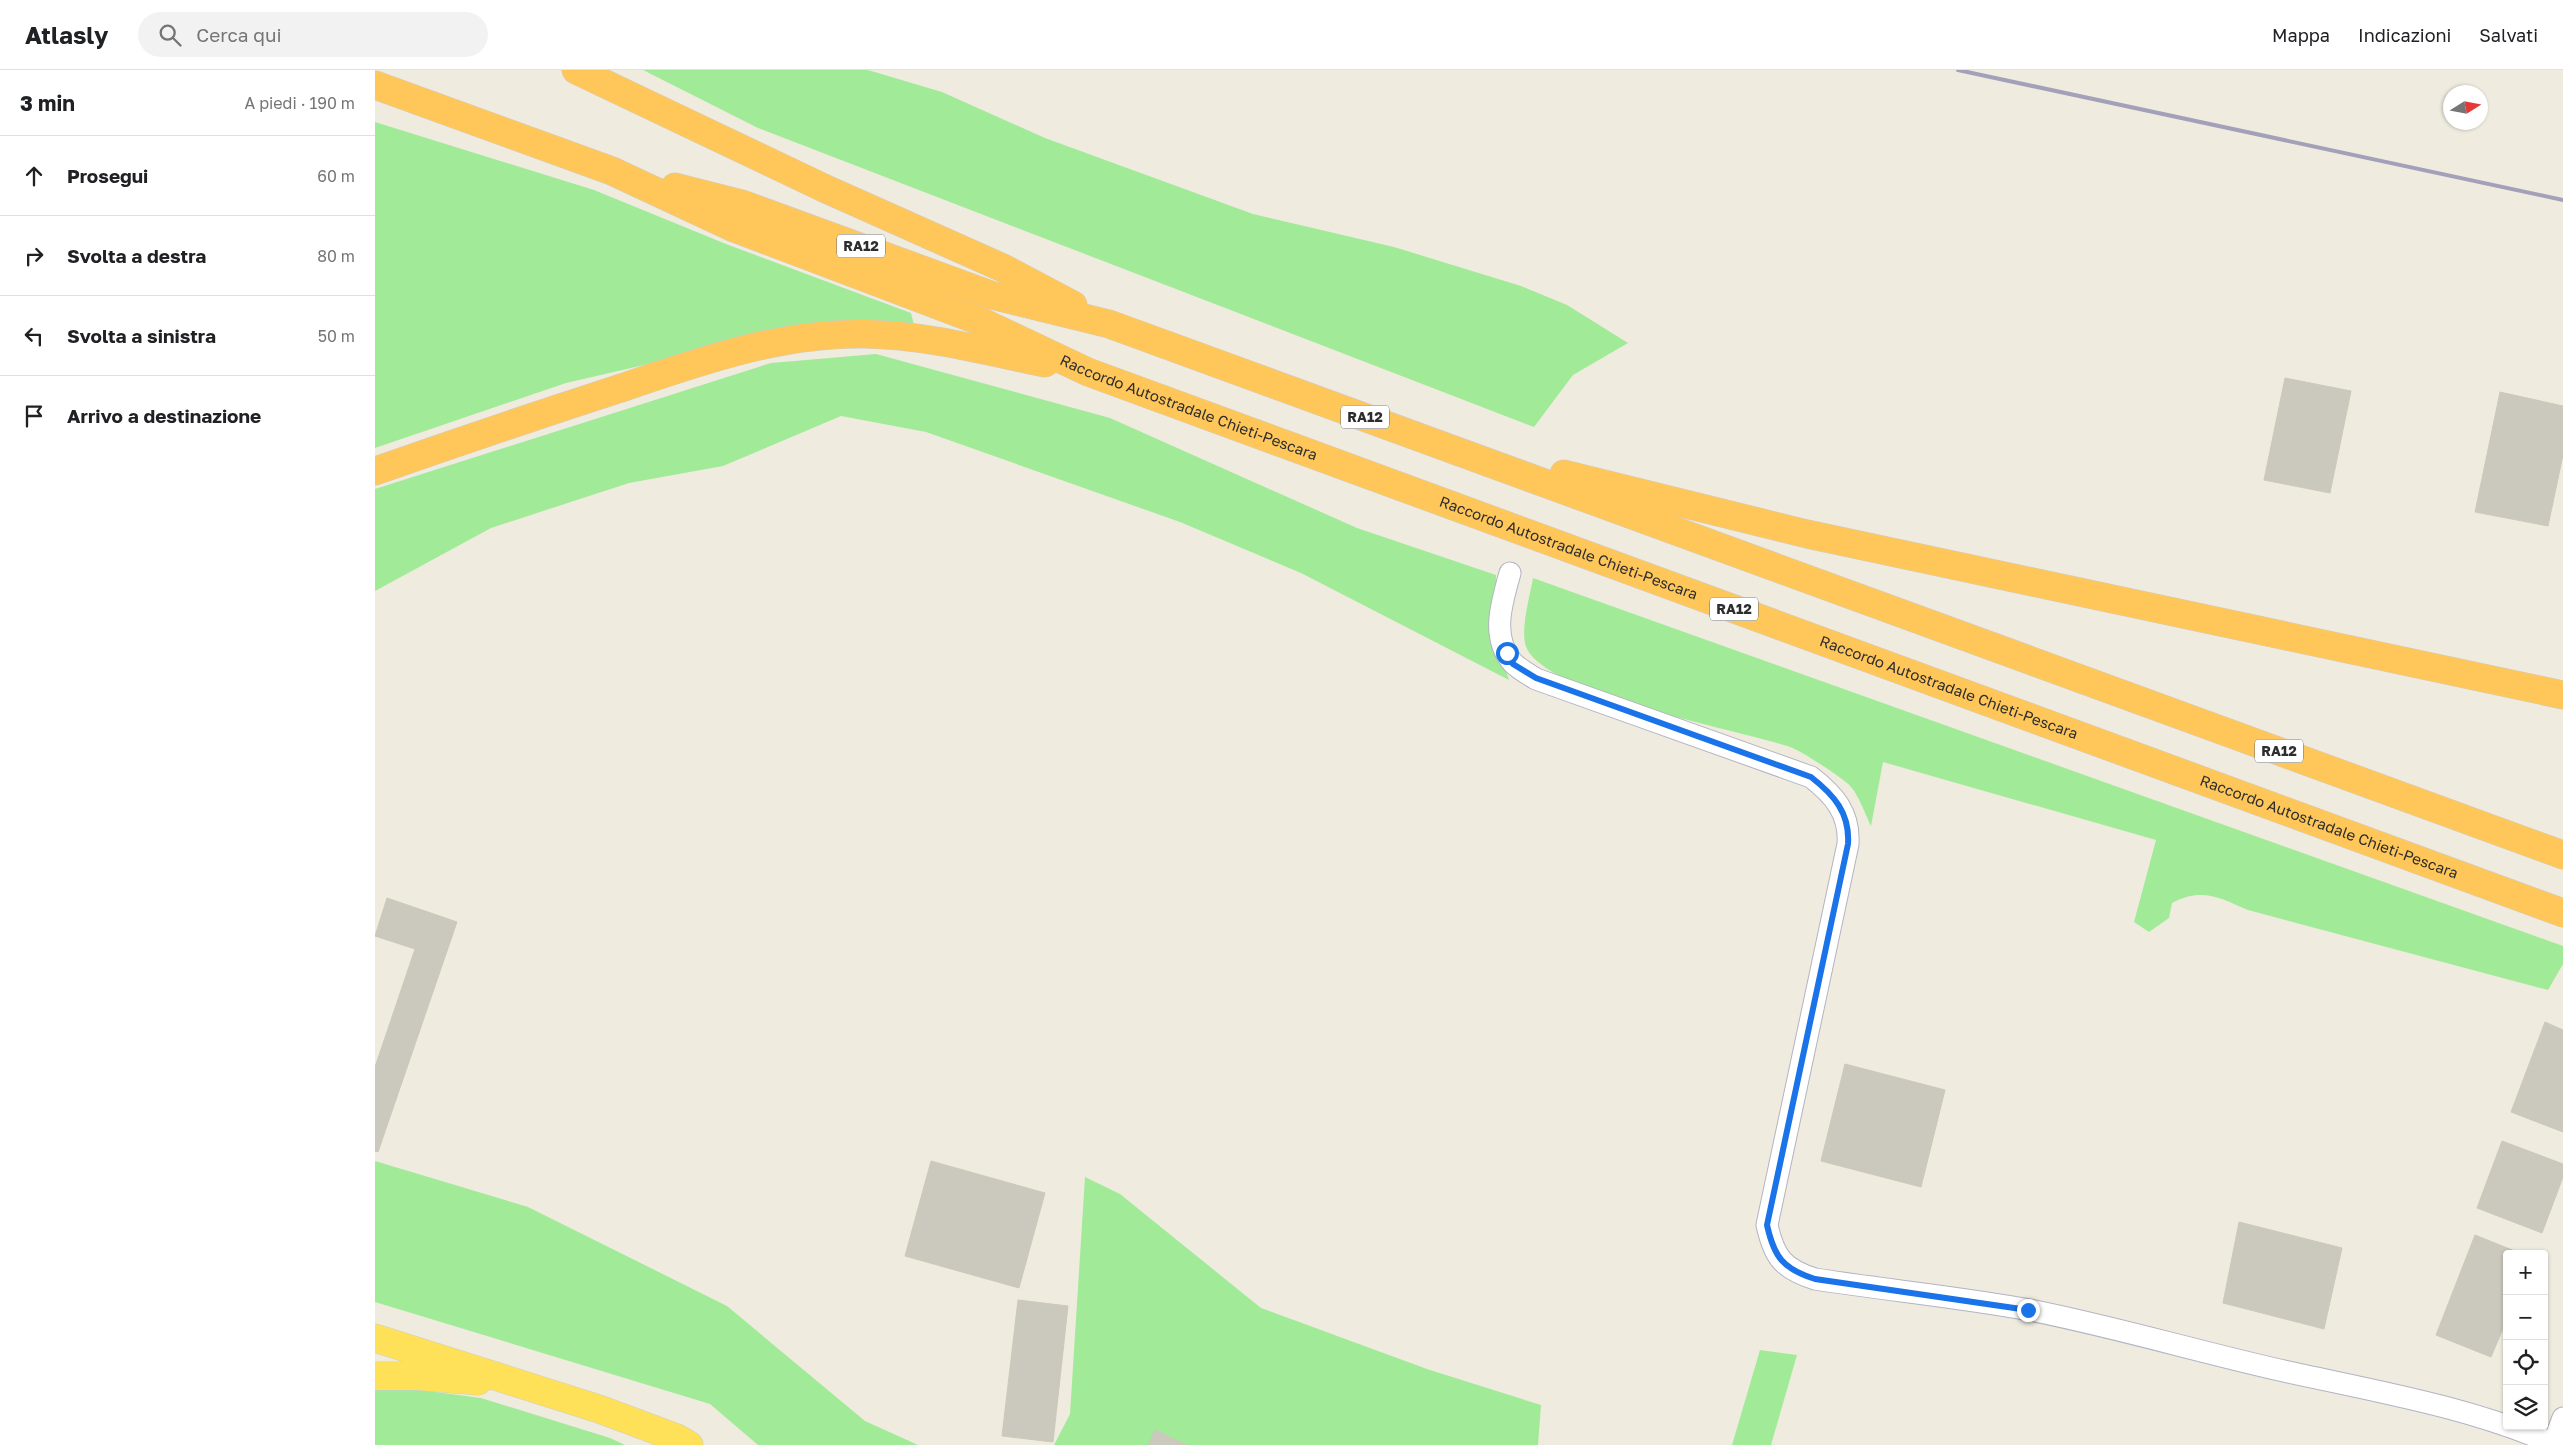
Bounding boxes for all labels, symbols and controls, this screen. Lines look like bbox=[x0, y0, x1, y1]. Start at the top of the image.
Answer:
search box bbox=[138, 12, 488, 57]
text: Atlasly bbox=[25, 20, 108, 49]
icon: search bbox=[156, 21, 184, 49]
text: Cerca qui bbox=[196, 23, 282, 46]
text: Mappa bbox=[2272, 24, 2330, 46]
text: Indicazioni bbox=[2358, 24, 2451, 46]
text: Salvati bbox=[2479, 24, 2538, 46]
north arrow bbox=[2443, 85, 2488, 130]
text: 3 min bbox=[20, 90, 75, 116]
text: A piedi · 190 m bbox=[244, 93, 355, 113]
icon: ahead bbox=[20, 162, 48, 190]
text: Prosegui bbox=[67, 164, 148, 187]
text: 60 m bbox=[317, 166, 355, 186]
road number: RA12 bbox=[837, 235, 885, 258]
icon: right bbox=[20, 242, 48, 270]
text: Svolta a destra bbox=[67, 244, 206, 267]
text: 80 m bbox=[317, 246, 355, 266]
icon: left bbox=[20, 322, 48, 350]
text: Svolta a sinistra bbox=[67, 324, 216, 347]
text: 50 m bbox=[318, 326, 355, 346]
street label: Raccordo Autostradale Chieti-Pescara bbox=[1057, 350, 1320, 463]
icon: arrive bbox=[20, 402, 48, 430]
text: Arrivo a destinazione bbox=[67, 404, 261, 427]
road number: RA12 bbox=[1341, 406, 1389, 428]
street label: Raccordo Autostradale Chieti-Pescara bbox=[1437, 492, 1700, 603]
road number: RA12 bbox=[1710, 598, 1758, 620]
street label: Raccordo Autostradale Chieti-Pescara bbox=[1818, 631, 2081, 742]
route start bbox=[1496, 642, 1519, 665]
road number: RA12 bbox=[2255, 739, 2303, 762]
street label: Raccordo Autostradale Chieti-Pescara bbox=[2198, 771, 2461, 882]
map controls bbox=[2503, 1250, 2548, 1430]
button: + bbox=[2503, 1250, 2548, 1295]
button: − bbox=[2503, 1295, 2548, 1340]
route end bbox=[2017, 1299, 2040, 1322]
button: locate bbox=[2503, 1340, 2548, 1385]
button: layers bbox=[2503, 1385, 2548, 1430]

